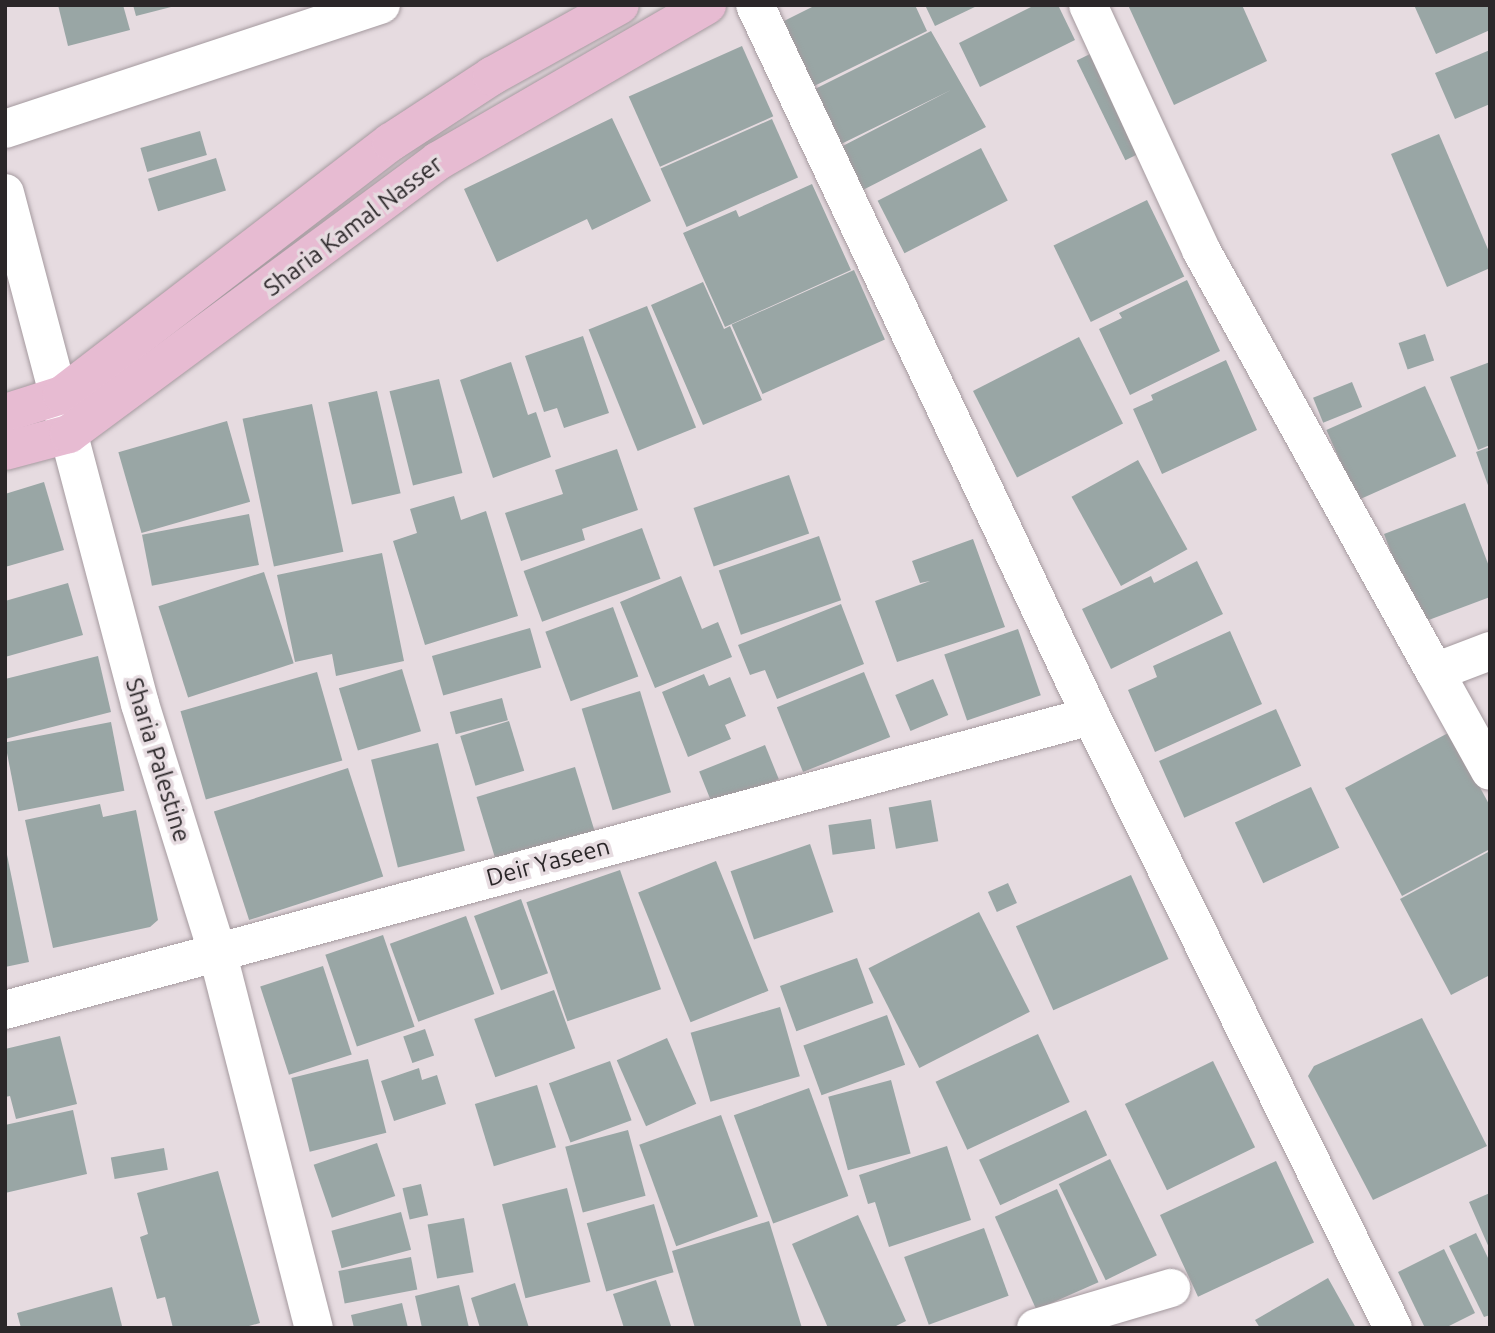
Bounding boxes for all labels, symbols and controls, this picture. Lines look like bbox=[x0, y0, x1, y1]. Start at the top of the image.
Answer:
street label: Sharia Kamal Nasser bbox=[258, 150, 448, 302]
street label: Sharia Palestine bbox=[119, 674, 197, 846]
street label: Deir Yaseen bbox=[483, 832, 613, 892]

